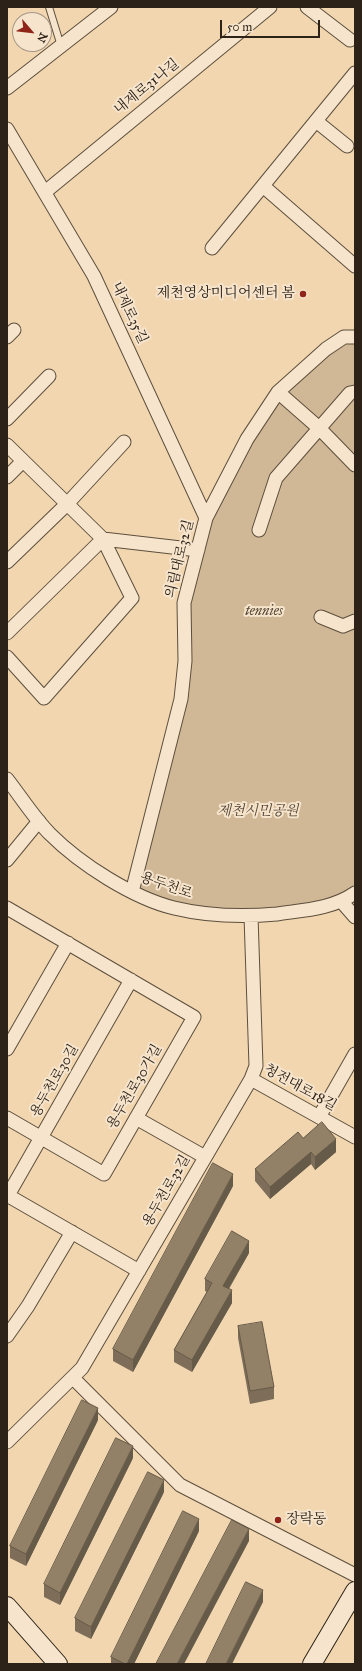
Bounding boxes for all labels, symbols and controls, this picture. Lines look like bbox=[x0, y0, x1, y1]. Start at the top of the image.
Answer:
north arrow bbox=[12, 12, 52, 52]
scale bar bbox=[222, 12, 322, 38]
text: 50 m bbox=[227, 20, 252, 34]
text: N bbox=[34, 30, 50, 45]
street label: 내제로31나길 bbox=[111, 56, 183, 118]
street label: 내제로35길 bbox=[107, 279, 151, 347]
place label: 제천영상미디어센터 봄 bbox=[157, 286, 295, 302]
marker: 제천영상미디어센터 봄 bbox=[298, 289, 308, 299]
street label: 의림대로32길 bbox=[162, 518, 198, 600]
park label: tennies bbox=[245, 604, 283, 620]
park label: 제천시민공원 bbox=[217, 804, 299, 820]
street label: 용두천로 bbox=[138, 869, 194, 903]
street label: 용두천로30길 bbox=[27, 1042, 83, 1120]
street label: 용두천로30가길 bbox=[104, 1042, 166, 1132]
street label: 청전대로18길 bbox=[261, 1061, 339, 1115]
street label: 용두천로32길 bbox=[140, 1152, 194, 1230]
place label: 장락동 bbox=[286, 1512, 327, 1528]
marker: 장락동 bbox=[273, 1515, 283, 1525]

